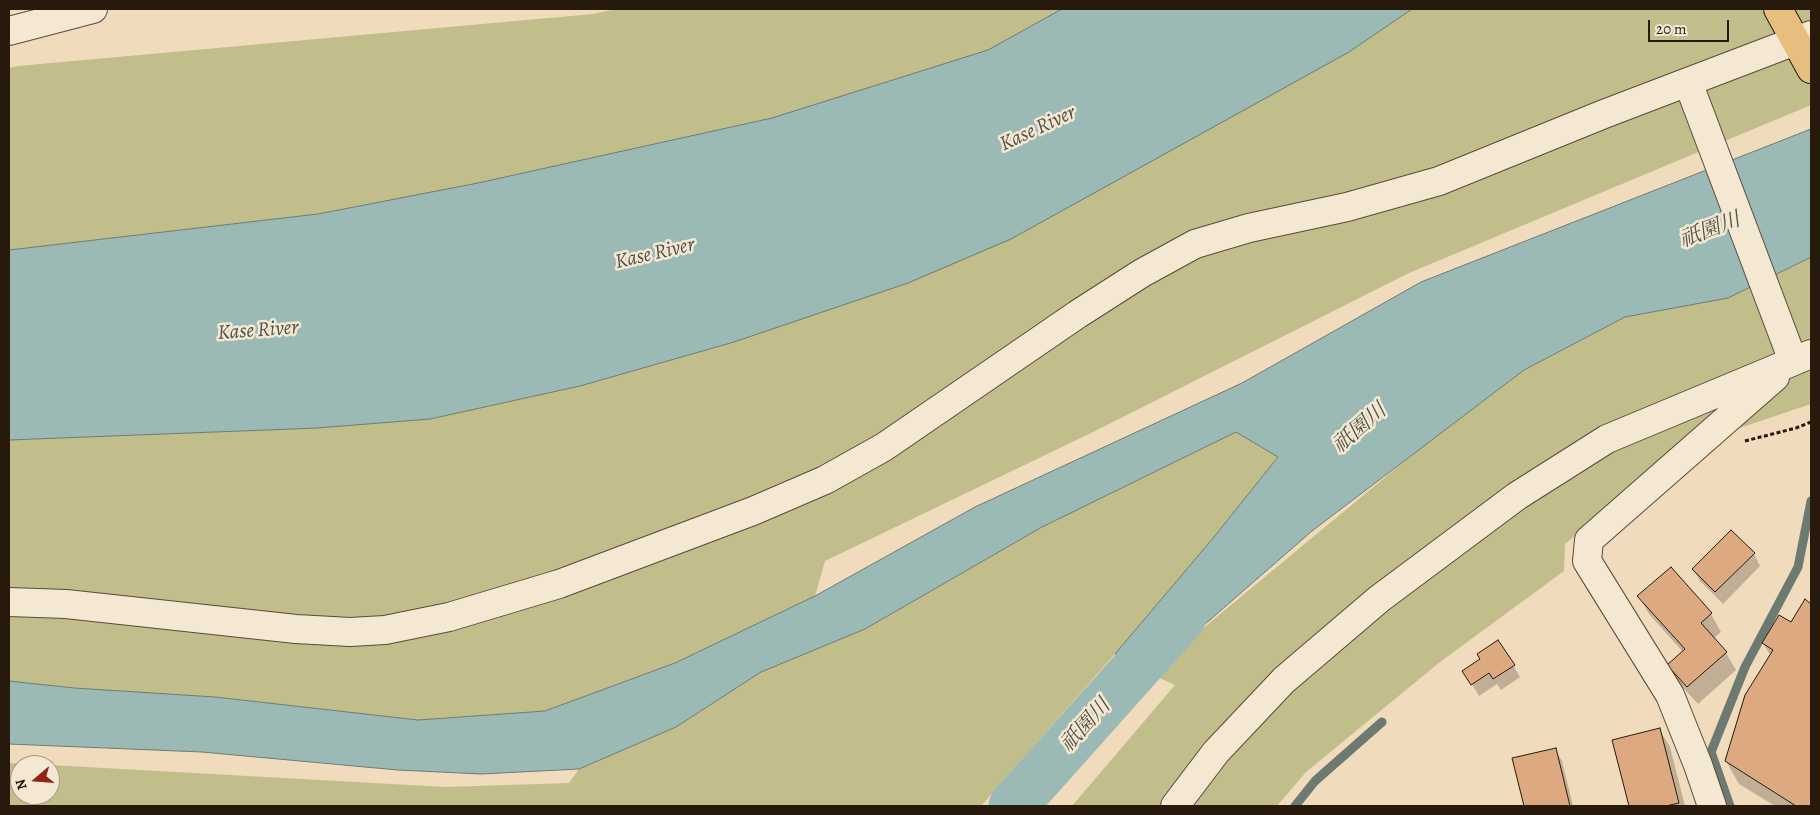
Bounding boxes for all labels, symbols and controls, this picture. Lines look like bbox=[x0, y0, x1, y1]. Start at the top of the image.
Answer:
scale bar bbox=[1650, 10, 1731, 42]
text: 20 m bbox=[1656, 19, 1687, 39]
water label: Kase River bbox=[996, 101, 1080, 157]
water label: 祇園川 bbox=[1676, 208, 1744, 254]
water label: Kase River bbox=[613, 233, 697, 275]
water label: Kase River bbox=[217, 316, 299, 346]
water label: 祇園川 bbox=[1328, 399, 1392, 459]
water label: 祇園川 bbox=[1056, 694, 1116, 758]
north arrow bbox=[10, 755, 60, 805]
text: N bbox=[11, 777, 32, 792]

